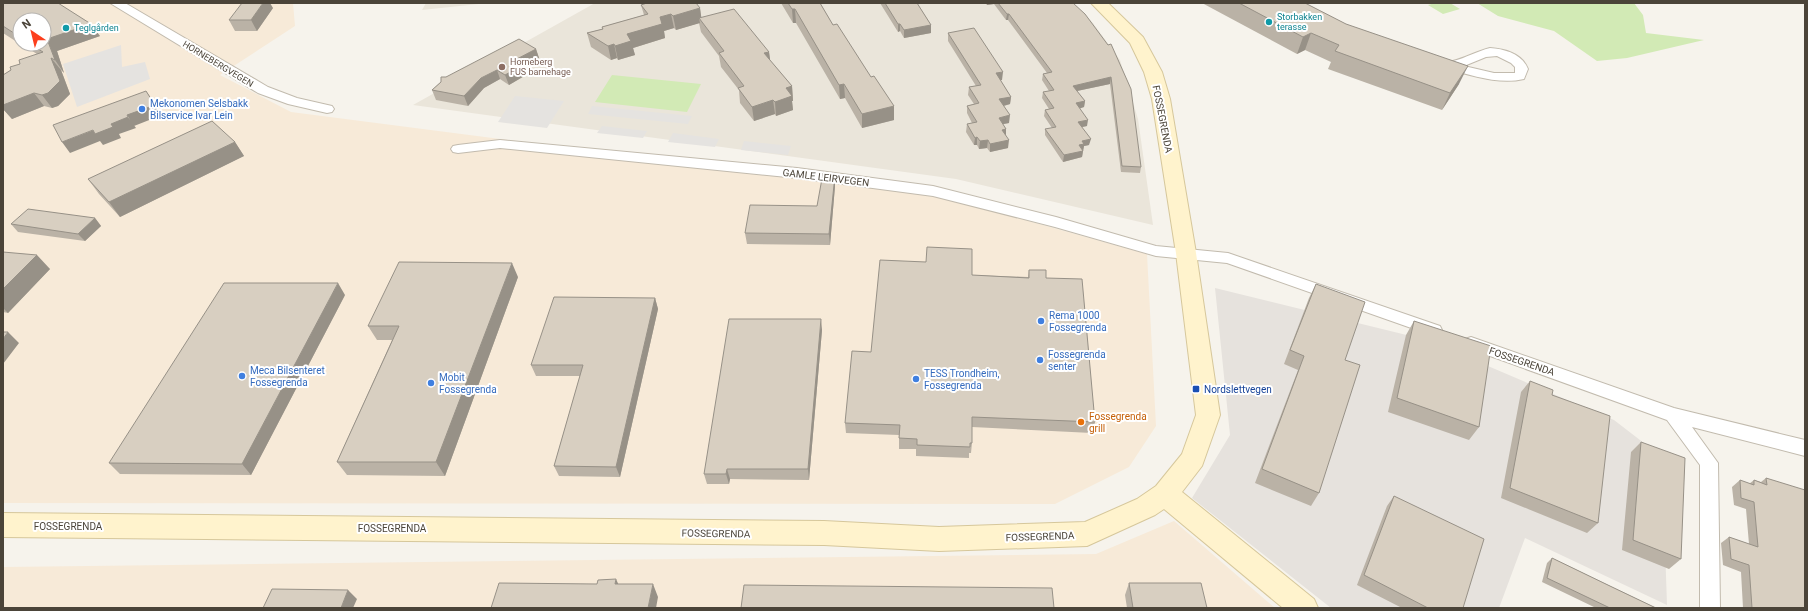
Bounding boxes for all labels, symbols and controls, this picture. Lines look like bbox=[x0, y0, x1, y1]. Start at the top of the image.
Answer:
north arrow bbox=[12, 12, 52, 52]
place label: Storbakken terasse bbox=[1277, 12, 1322, 32]
text: N bbox=[20, 17, 34, 32]
marker: Storbakken terasse bbox=[1264, 17, 1274, 27]
marker: Teglgården bbox=[61, 23, 71, 33]
place label: Teglgården bbox=[74, 23, 119, 33]
street label: HORNEBERGVEGEN bbox=[181, 39, 255, 89]
place label: Horneberg FUS barnehage bbox=[510, 57, 571, 77]
marker: Horneberg FUS barnehage bbox=[497, 62, 507, 72]
street label: FOSSEGRENDA bbox=[1151, 84, 1175, 154]
place label: Mekonomen Selsbakk Bilservice Ivar Lein bbox=[150, 98, 249, 121]
marker: Mekonomen Selsbakk Bilservice Ivar Lein bbox=[137, 104, 147, 114]
street label: GAMLE LEIRVEGEN bbox=[782, 167, 870, 188]
place label: Rema 1000 Fossegrenda bbox=[1049, 310, 1107, 333]
marker: Rema 1000 Fossegrenda bbox=[1036, 316, 1046, 326]
street label: FOSSEGRENDA bbox=[1488, 345, 1557, 378]
place label: Fossegrenda senter bbox=[1048, 349, 1106, 372]
marker: Fossegrenda senter bbox=[1035, 355, 1045, 365]
place label: Meca Bilsenteret Fossegrenda bbox=[250, 365, 325, 388]
place label: TESS Trondheim, Fossegrenda bbox=[924, 368, 1000, 391]
marker: Meca Bilsenteret Fossegrenda bbox=[237, 371, 247, 381]
place label: Mobit Fossegrenda bbox=[439, 372, 497, 395]
marker: TESS Trondheim, Fossegrenda bbox=[911, 374, 921, 384]
marker: Mobit Fossegrenda bbox=[426, 378, 436, 388]
marker: Nordslettvegen bbox=[1191, 384, 1201, 394]
place label: Nordslettvegen bbox=[1204, 384, 1272, 395]
place label: Fossegrenda grill bbox=[1089, 411, 1147, 434]
marker: Fossegrenda grill bbox=[1076, 417, 1086, 427]
street label: FOSSEGRENDA bbox=[34, 521, 103, 532]
street label: FOSSEGRENDA bbox=[358, 523, 427, 534]
street label: FOSSEGRENDA bbox=[682, 527, 751, 540]
street label: FOSSEGRENDA bbox=[1005, 530, 1075, 543]

